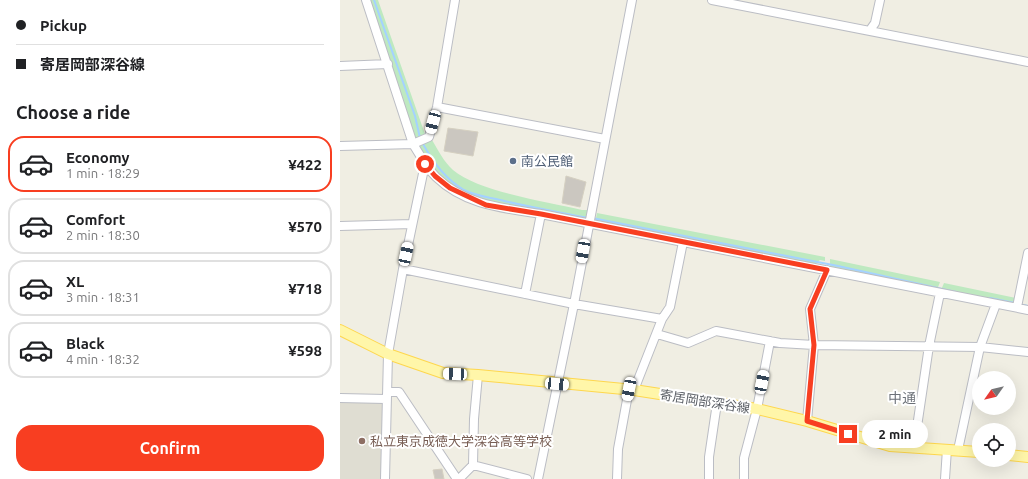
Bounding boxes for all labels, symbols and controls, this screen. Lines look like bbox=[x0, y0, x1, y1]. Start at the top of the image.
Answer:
text: Pickup bbox=[40, 17, 87, 34]
text: 寄居岡部深谷線 bbox=[40, 56, 145, 73]
text: Choose a ride bbox=[16, 102, 130, 122]
car bbox=[424, 109, 442, 135]
icon: car bbox=[18, 146, 54, 182]
text: Economy bbox=[66, 149, 130, 166]
place label: 南公民館 bbox=[521, 154, 573, 168]
route start bbox=[416, 155, 434, 173]
text: ¥422 bbox=[288, 156, 322, 173]
marker: 南公民館 bbox=[508, 156, 518, 166]
text: 1 min · 18:29 bbox=[66, 166, 140, 180]
icon: car bbox=[18, 208, 54, 244]
text: Comfort bbox=[66, 211, 125, 228]
text: ¥570 bbox=[288, 218, 322, 235]
text: 2 min · 18:30 bbox=[66, 228, 140, 242]
car bbox=[575, 238, 591, 264]
car bbox=[398, 241, 414, 267]
icon: car bbox=[18, 270, 54, 306]
text: XL bbox=[66, 273, 84, 290]
text: ¥718 bbox=[288, 280, 322, 297]
text: 3 min · 18:31 bbox=[66, 290, 140, 304]
icon: car bbox=[18, 332, 54, 368]
text: Black bbox=[66, 335, 105, 352]
text: ¥598 bbox=[288, 342, 322, 359]
text: 4 min · 18:32 bbox=[66, 352, 140, 366]
car bbox=[443, 368, 467, 380]
car bbox=[754, 369, 770, 395]
north arrow bbox=[972, 371, 1016, 415]
map controls bbox=[972, 371, 1016, 467]
car bbox=[621, 376, 637, 402]
car bbox=[545, 377, 569, 391]
street label: 寄居岡部深谷線 bbox=[659, 387, 751, 415]
district label: 中通 bbox=[888, 390, 916, 406]
callout: 2 min bbox=[862, 420, 928, 448]
button: locate bbox=[972, 423, 1016, 467]
button: Confirm bbox=[16, 425, 324, 471]
route end bbox=[839, 425, 857, 443]
text: 2 min bbox=[879, 427, 911, 441]
place label: 私立東京成徳大学深谷高等学校 bbox=[370, 434, 552, 448]
marker: 私立東京成徳大学深谷高等学校 bbox=[357, 436, 367, 446]

